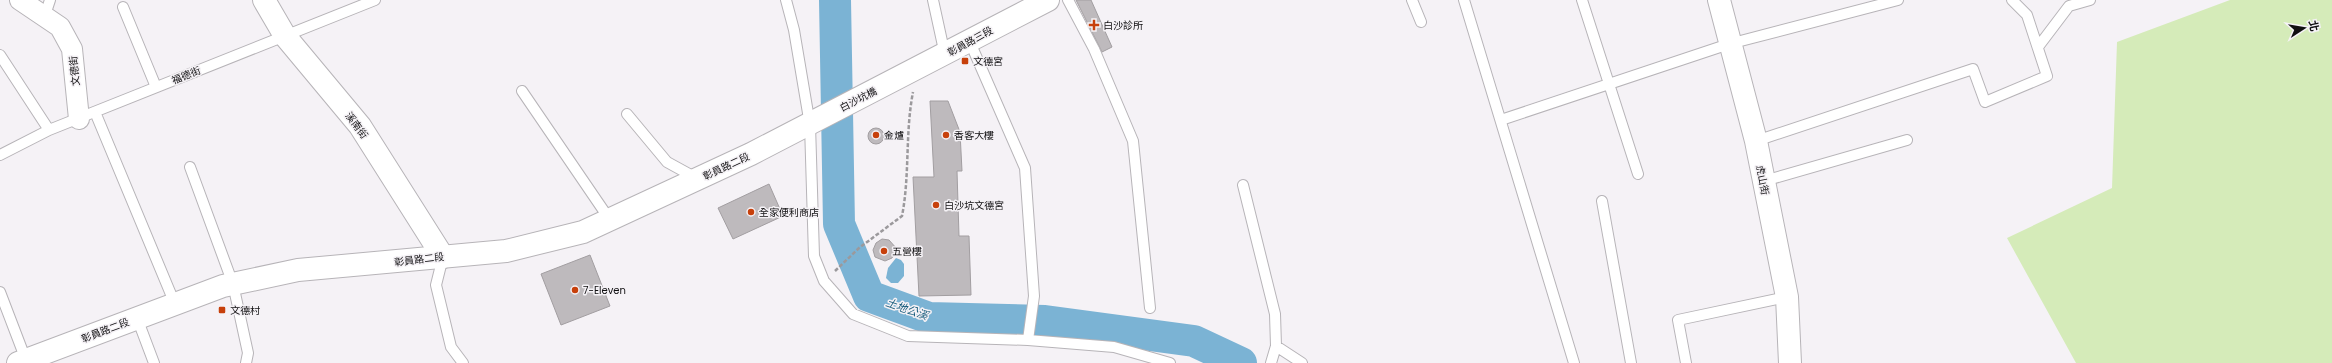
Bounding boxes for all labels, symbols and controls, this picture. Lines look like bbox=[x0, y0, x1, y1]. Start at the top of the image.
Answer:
north arrow bbox=[2284, 8, 2324, 48]
place label: 白沙診所 bbox=[1103, 18, 1143, 33]
marker: 白沙診所 bbox=[1088, 19, 1100, 31]
text: 北 bbox=[2305, 19, 2323, 33]
street label: 彰員路三段 bbox=[945, 23, 996, 60]
place label: 文德宮 bbox=[973, 54, 1003, 69]
street label: 文德街 bbox=[65, 55, 84, 87]
marker: 文德宮 bbox=[960, 56, 970, 66]
street label: 福德街 bbox=[169, 63, 203, 88]
street label: 白沙坑橋 bbox=[837, 84, 879, 115]
street label: 溪南街 bbox=[342, 109, 372, 142]
place label: 金爐 bbox=[884, 128, 904, 143]
place label: 香客大樓 bbox=[954, 128, 994, 143]
marker: 金爐 bbox=[871, 130, 881, 140]
marker: 香客大樓 bbox=[941, 130, 951, 140]
street label: 彰員路二段 bbox=[700, 149, 752, 184]
street label: 虎山街 bbox=[1752, 164, 1773, 196]
place label: 白沙坑文德宮 bbox=[944, 198, 1004, 213]
marker: 白沙坑文德宮 bbox=[931, 200, 941, 210]
place label: 全家便利商店 bbox=[759, 205, 819, 220]
marker: 全家便利商店 bbox=[746, 207, 756, 217]
place label: 五營樓 bbox=[892, 244, 922, 259]
marker: 五營樓 bbox=[879, 246, 889, 256]
street label: 彰員路二段 bbox=[393, 249, 445, 270]
place label: 7-Eleven bbox=[583, 283, 626, 298]
marker: 7-Eleven bbox=[570, 285, 580, 295]
water label: 土地公溪 bbox=[884, 294, 932, 324]
place label: 文德村 bbox=[230, 303, 260, 318]
marker: 文德村 bbox=[217, 305, 227, 315]
street label: 彰員路二段 bbox=[79, 315, 131, 346]

